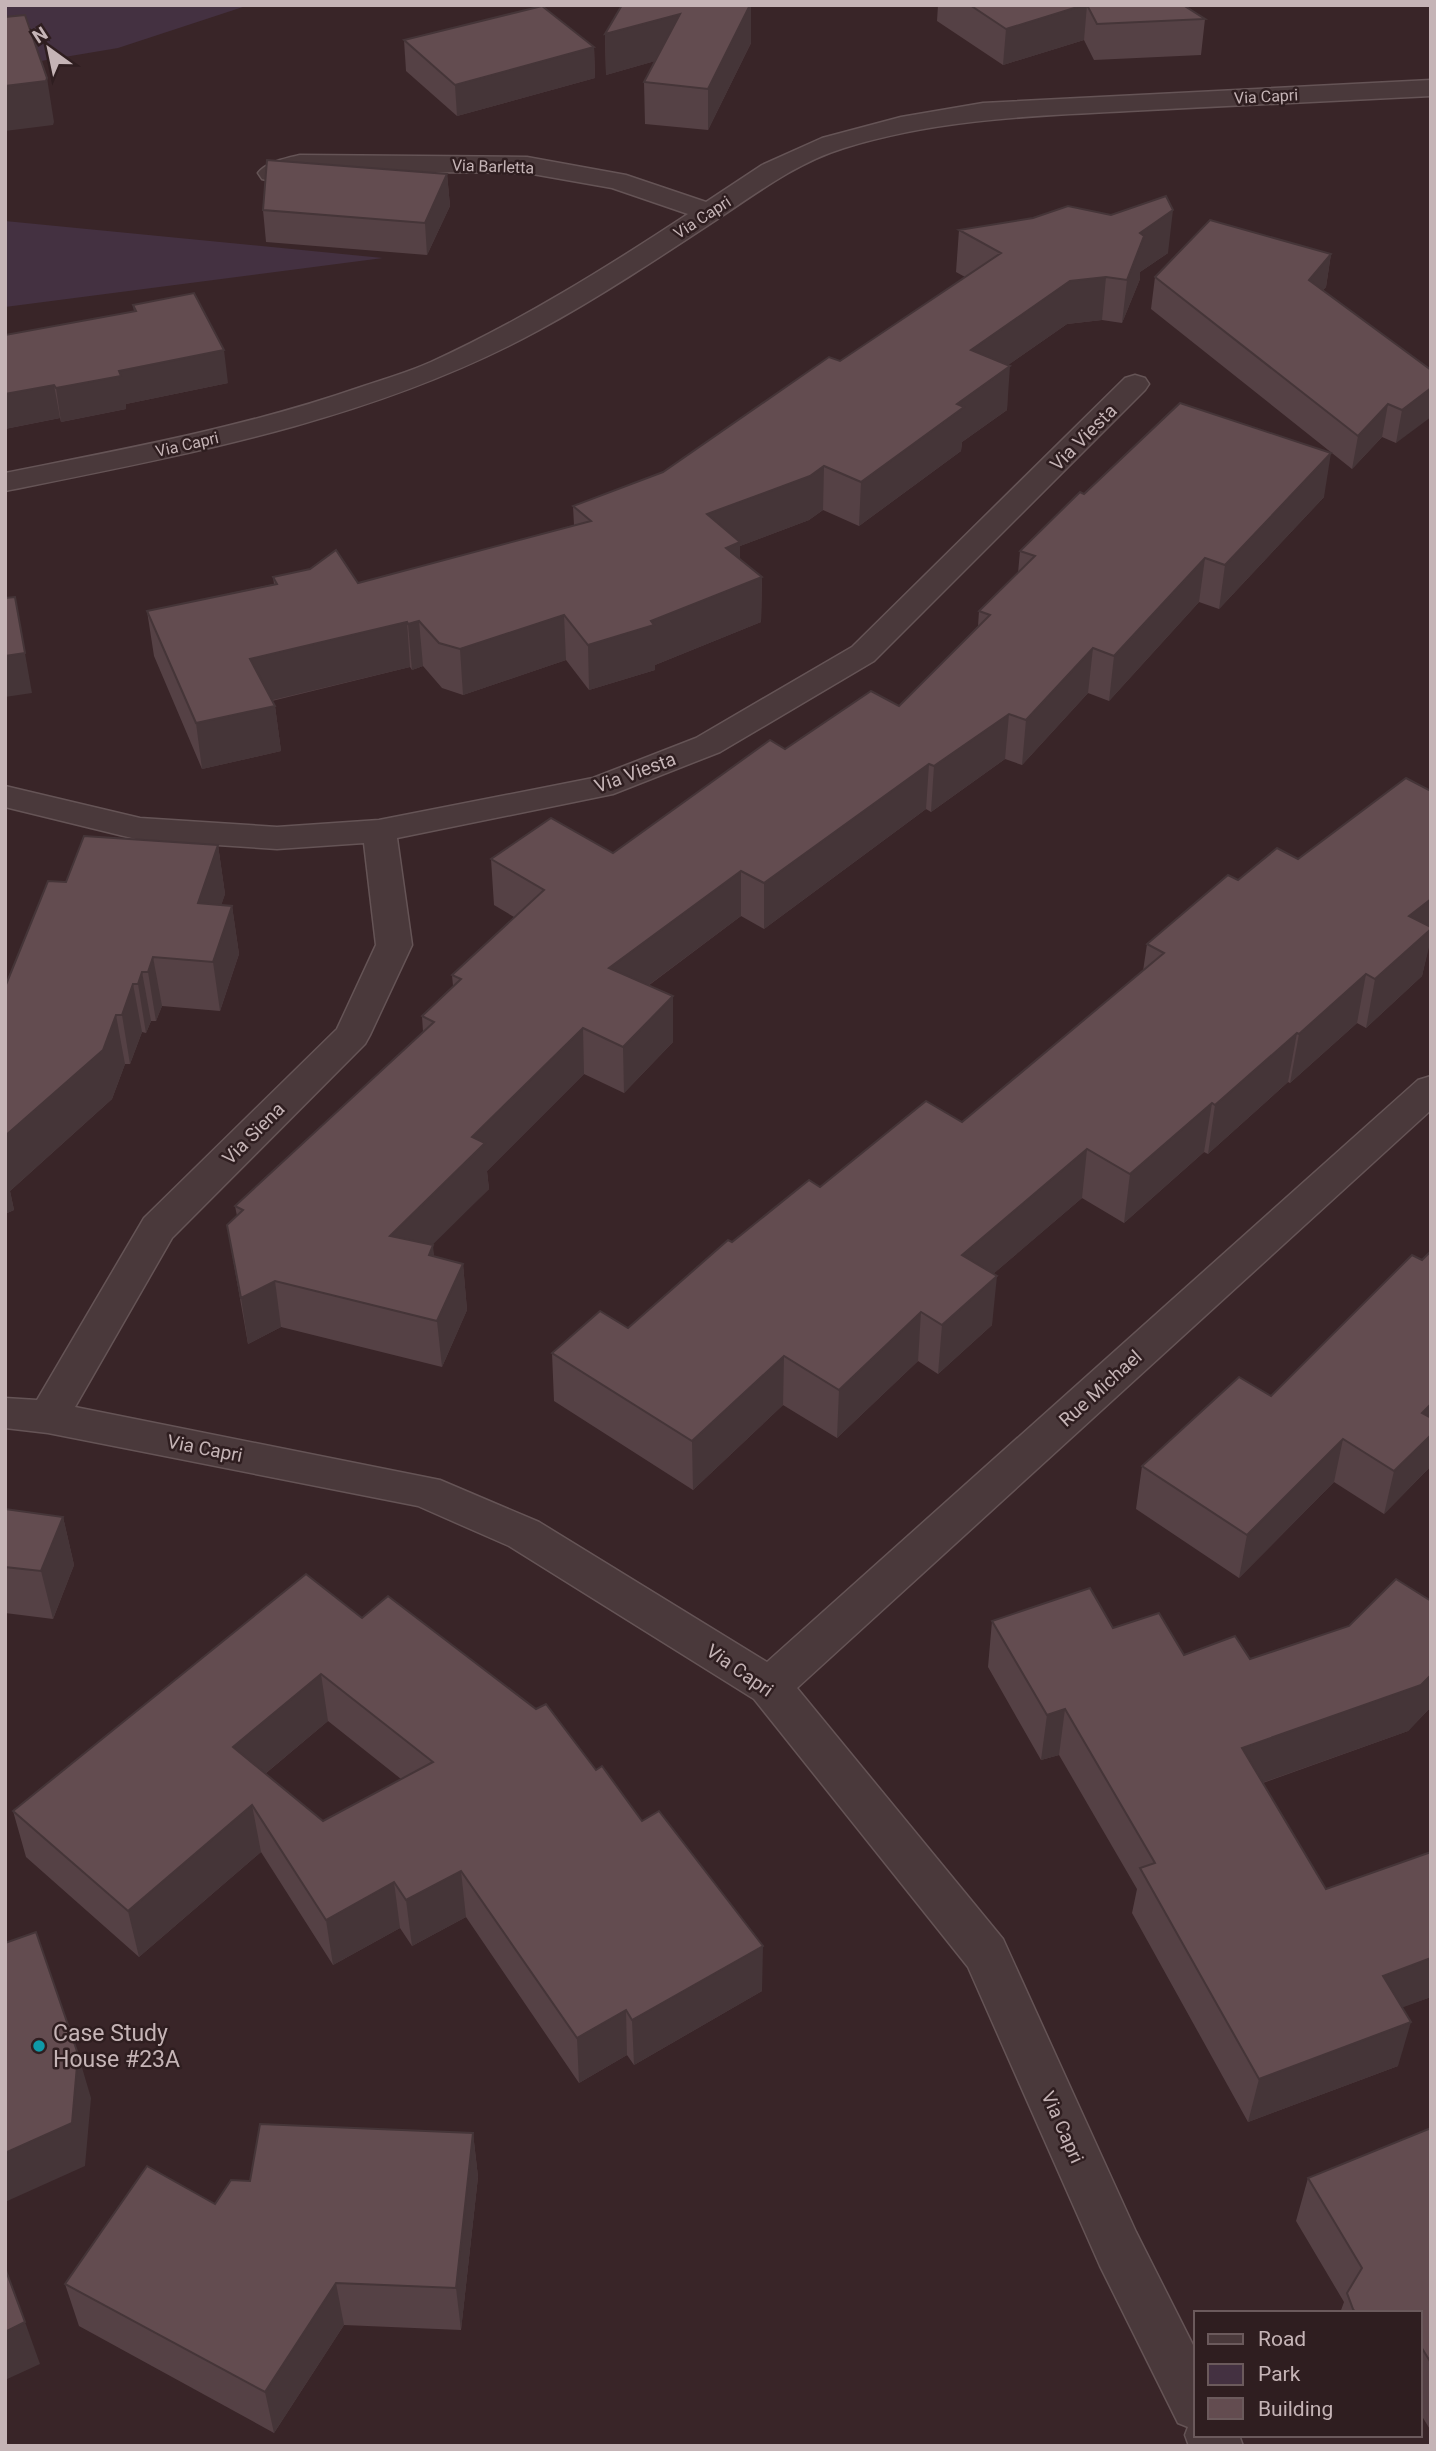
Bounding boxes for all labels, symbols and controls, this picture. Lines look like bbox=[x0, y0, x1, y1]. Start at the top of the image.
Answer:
north arrow bbox=[14, 14, 84, 84]
text: N bbox=[28, 22, 52, 48]
street label: Via Capri bbox=[1233, 85, 1299, 108]
street label: Via Barletta bbox=[451, 156, 534, 177]
street label: Via Capri bbox=[670, 192, 734, 243]
street label: Via Viesta bbox=[1045, 399, 1122, 476]
street label: Via Capri bbox=[154, 428, 221, 461]
street label: Via Viesta bbox=[591, 747, 679, 798]
street label: Via Siena bbox=[217, 1097, 289, 1169]
street label: Rue Michael bbox=[1054, 1345, 1147, 1432]
street label: Via Capri bbox=[165, 1430, 245, 1467]
street label: Via Capri bbox=[702, 1639, 778, 1702]
place label: Case Study House #23A bbox=[53, 2020, 180, 2073]
marker: Case Study House #23A bbox=[31, 2038, 47, 2054]
street label: Via Capri bbox=[1037, 2088, 1089, 2167]
legend bbox=[1194, 2311, 1422, 2437]
text: Road bbox=[1258, 2327, 1306, 2351]
text: Park bbox=[1258, 2362, 1301, 2386]
text: Building bbox=[1258, 2397, 1333, 2421]

